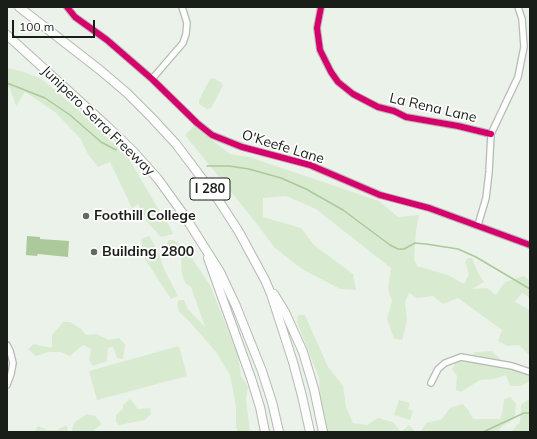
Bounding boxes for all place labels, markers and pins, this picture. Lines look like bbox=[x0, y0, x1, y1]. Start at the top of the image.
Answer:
place label: Foothill College bbox=[94, 208, 196, 224]
marker: Foothill College bbox=[81, 211, 91, 221]
place label: Building 2800 bbox=[102, 244, 194, 260]
marker: Building 2800 bbox=[89, 247, 99, 257]

